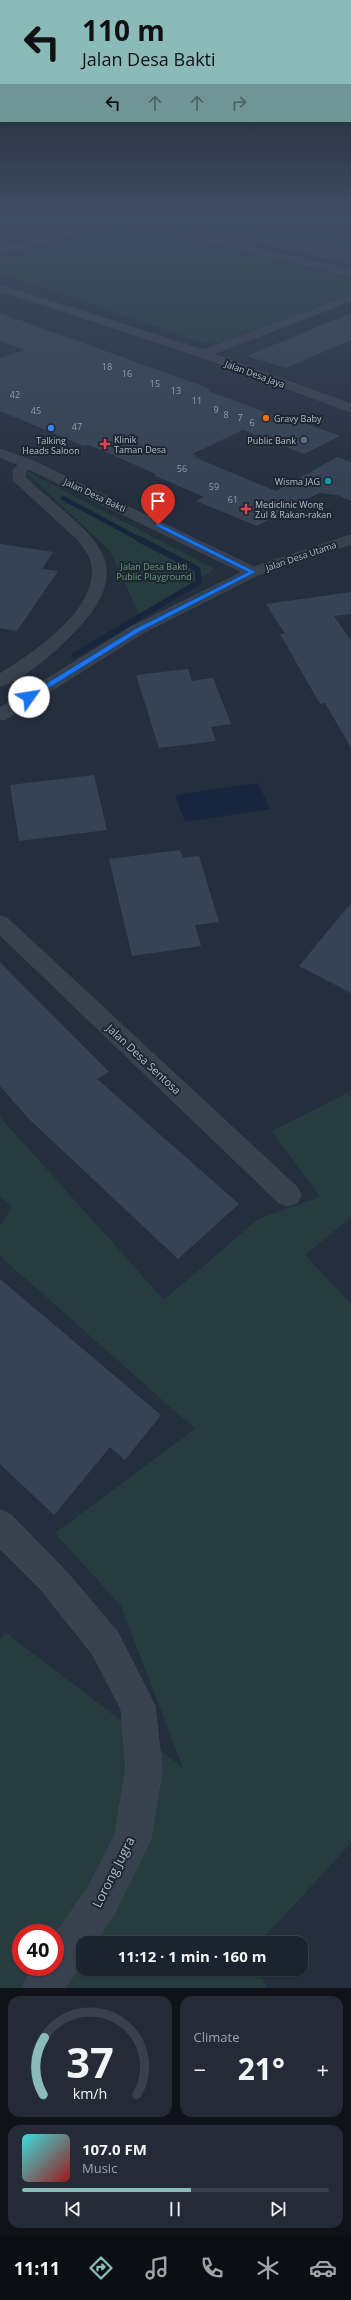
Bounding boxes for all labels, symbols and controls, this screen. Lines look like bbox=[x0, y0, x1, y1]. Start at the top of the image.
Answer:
text: 110 m bbox=[82, 11, 165, 49]
icon: left bbox=[16, 16, 68, 68]
text: Jalan Desa Bakti bbox=[82, 47, 216, 71]
icon: left bbox=[102, 92, 124, 114]
icon: ahead bbox=[144, 92, 166, 114]
icon: ahead bbox=[186, 92, 208, 114]
icon: right bbox=[228, 92, 250, 114]
street label: Jalan Desa Jaya bbox=[222, 357, 287, 391]
house number: 18 bbox=[102, 360, 112, 373]
house number: 16 bbox=[122, 367, 132, 380]
house number: 15 bbox=[150, 377, 160, 390]
house number: 13 bbox=[171, 384, 181, 397]
house number: 42 bbox=[10, 388, 20, 401]
house number: 11 bbox=[192, 394, 202, 407]
house number: 9 bbox=[213, 403, 219, 416]
house number: 45 bbox=[31, 404, 41, 417]
house number: 8 bbox=[223, 408, 229, 421]
house number: 7 bbox=[237, 411, 243, 424]
place label: Gravy Baby bbox=[274, 412, 322, 425]
marker: Gravy Baby bbox=[261, 413, 271, 423]
house number: 6 bbox=[249, 416, 255, 429]
house number: 47 bbox=[72, 420, 82, 433]
marker: Talking Heads Saloon bbox=[46, 423, 56, 433]
place label: Klinik Taman Desa bbox=[114, 433, 166, 456]
place label: Talking Heads Saloon bbox=[22, 434, 80, 457]
place label: Public Bank bbox=[247, 434, 296, 447]
marker: Public Bank bbox=[299, 435, 309, 445]
marker: Klinik Taman Desa bbox=[99, 438, 111, 450]
house number: 56 bbox=[177, 462, 187, 475]
street label: Jalan Desa Bakti bbox=[61, 475, 128, 515]
place label: Wisma JAG bbox=[275, 475, 320, 488]
marker: Wisma JAG bbox=[323, 476, 333, 486]
house number: 59 bbox=[209, 480, 219, 493]
pin bbox=[141, 484, 175, 525]
icon: arrive bbox=[147, 490, 169, 512]
house number: 61 bbox=[228, 493, 238, 506]
place label: Mediclinic Wong Zul & Rakan-rakan bbox=[255, 498, 332, 521]
marker: Mediclinic Wong Zul & Rakan-rakan bbox=[240, 503, 252, 515]
street label: Jalan Desa Utama bbox=[263, 538, 338, 574]
park label: Jalan Desa Bakti Public Playground bbox=[116, 560, 192, 583]
position arrow bbox=[8, 676, 50, 718]
street label: Jalan Desa Sentosa bbox=[103, 1020, 185, 1097]
street label: Lorong Jugra bbox=[87, 1834, 139, 1910]
speed limit sign: 40 bbox=[12, 1924, 64, 1976]
text: 11:12 · 1 min · 160 m bbox=[118, 1946, 266, 1966]
text: Climate bbox=[194, 2028, 239, 2046]
text: 37 bbox=[66, 2033, 114, 2089]
text: 21° bbox=[238, 2048, 285, 2089]
text: − bbox=[194, 2054, 206, 2084]
text: + bbox=[316, 2054, 329, 2084]
text: km/h bbox=[72, 2083, 107, 2102]
text: 107.0 FM bbox=[82, 2139, 147, 2159]
text: Music bbox=[82, 2159, 117, 2177]
icon: previous bbox=[62, 2198, 84, 2220]
icon: pause bbox=[164, 2198, 186, 2220]
icon: next bbox=[267, 2198, 289, 2220]
icon: directions bbox=[87, 2254, 115, 2282]
icon: music bbox=[143, 2254, 171, 2282]
icon: phone bbox=[198, 2254, 226, 2282]
icon: climate bbox=[254, 2254, 282, 2282]
icon: car bbox=[309, 2254, 337, 2282]
text: 11:11 bbox=[14, 2256, 60, 2280]

